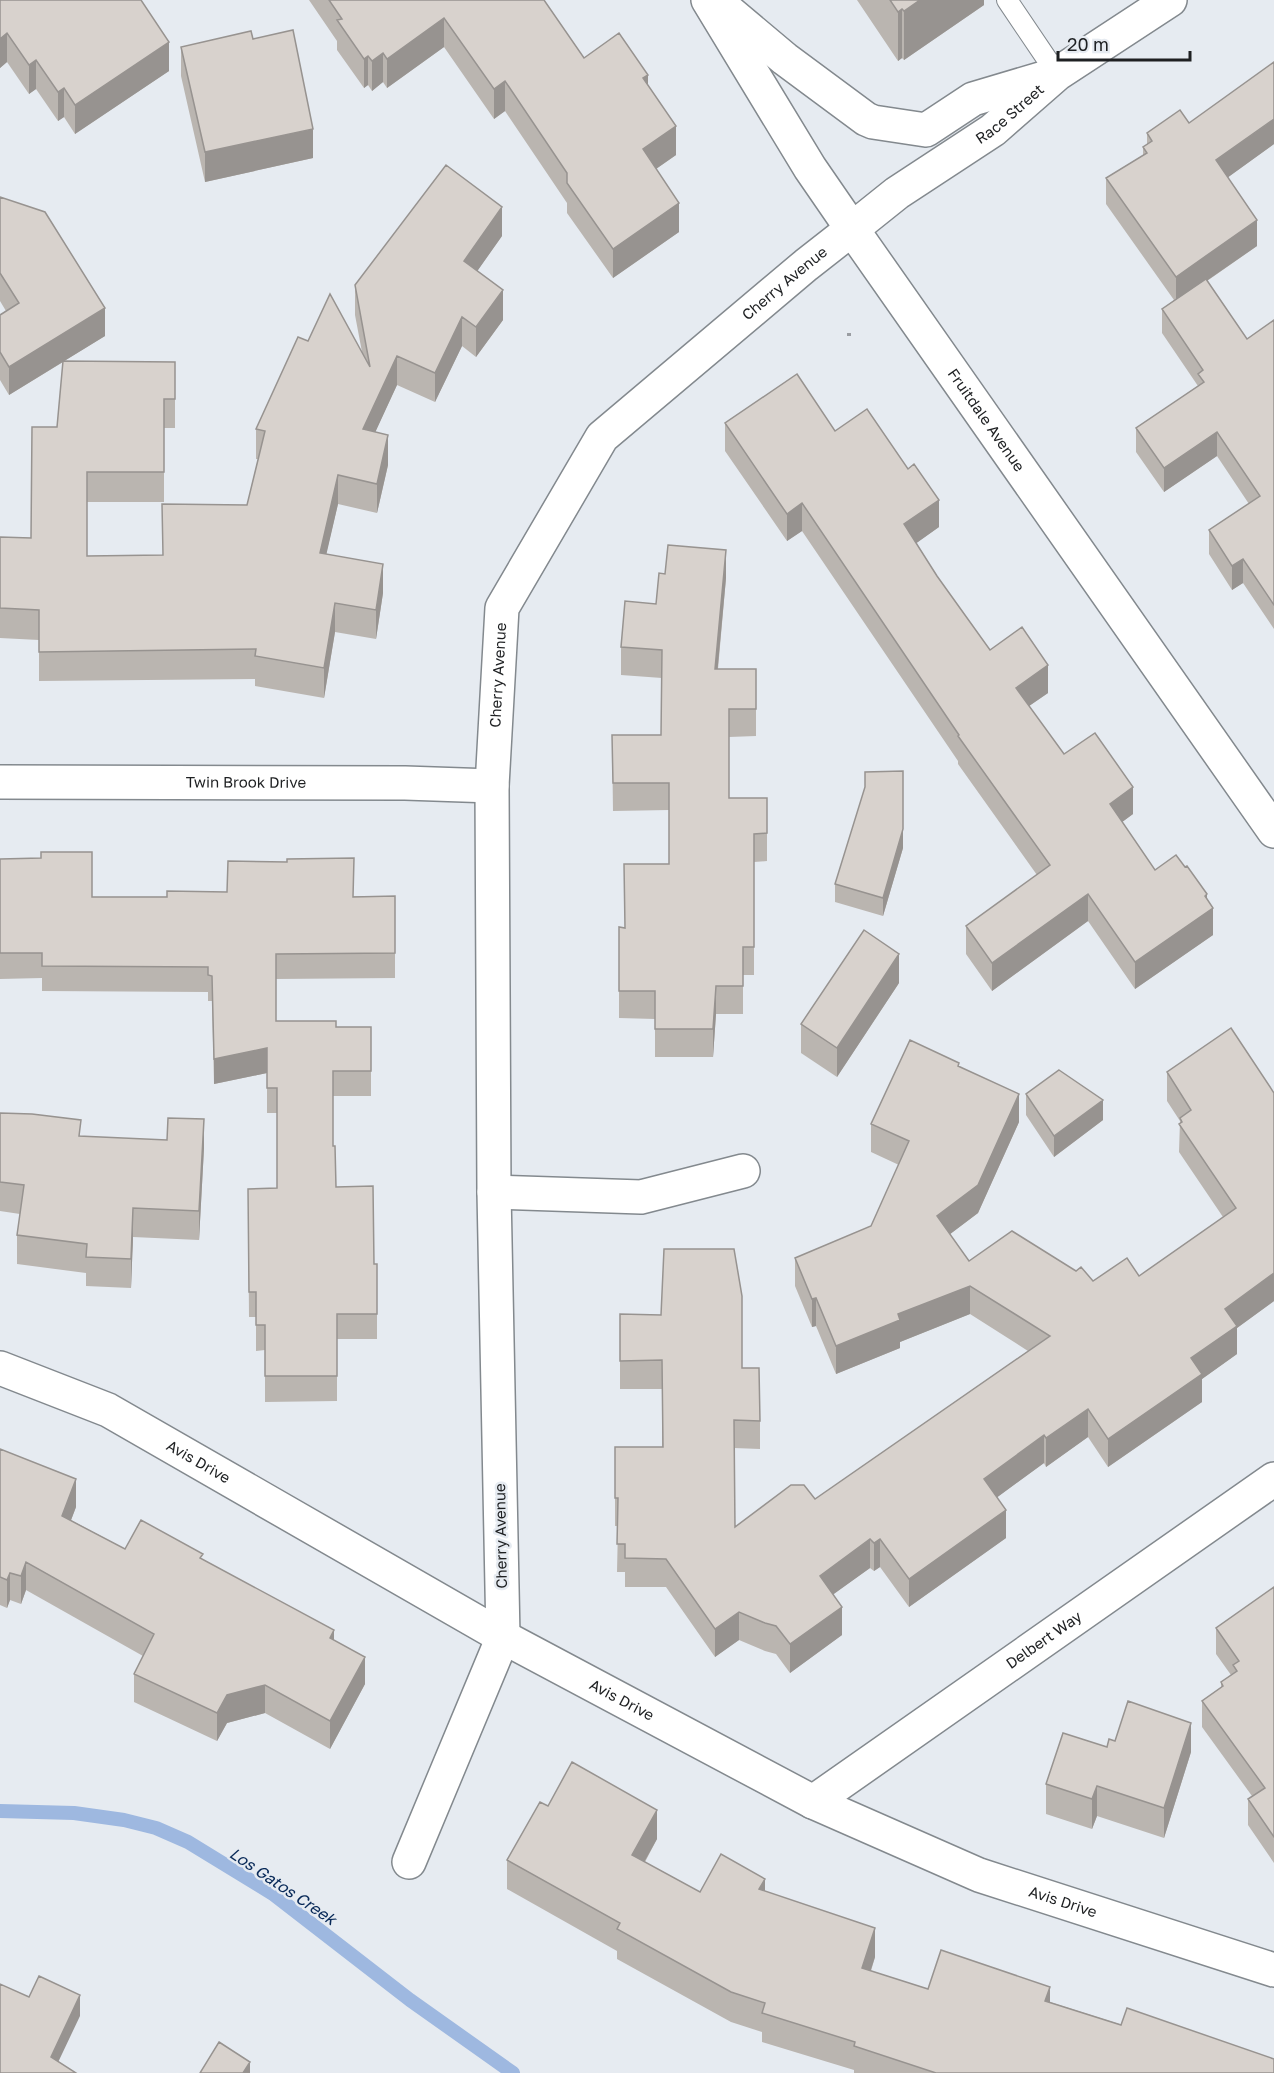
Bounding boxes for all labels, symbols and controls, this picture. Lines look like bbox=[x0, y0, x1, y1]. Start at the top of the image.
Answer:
scale bar bbox=[1058, 24, 1190, 62]
text: 20 m bbox=[1067, 33, 1109, 55]
street label: Race Street bbox=[972, 80, 1047, 147]
street label: Cherry Avenue bbox=[738, 242, 831, 323]
street label: Fruitdale Avenue bbox=[945, 365, 1029, 475]
street label: Cherry Avenue bbox=[485, 622, 509, 728]
street label: Twin Brook Drive bbox=[186, 772, 307, 791]
street label: Avis Drive bbox=[164, 1436, 234, 1487]
street label: Cherry Avenue bbox=[490, 1483, 510, 1589]
street label: Delbert Way bbox=[1002, 1606, 1085, 1672]
street label: Avis Drive bbox=[587, 1675, 658, 1724]
water label: Los Gatos Creek bbox=[226, 1843, 342, 1930]
street label: Avis Drive bbox=[1027, 1882, 1100, 1920]

